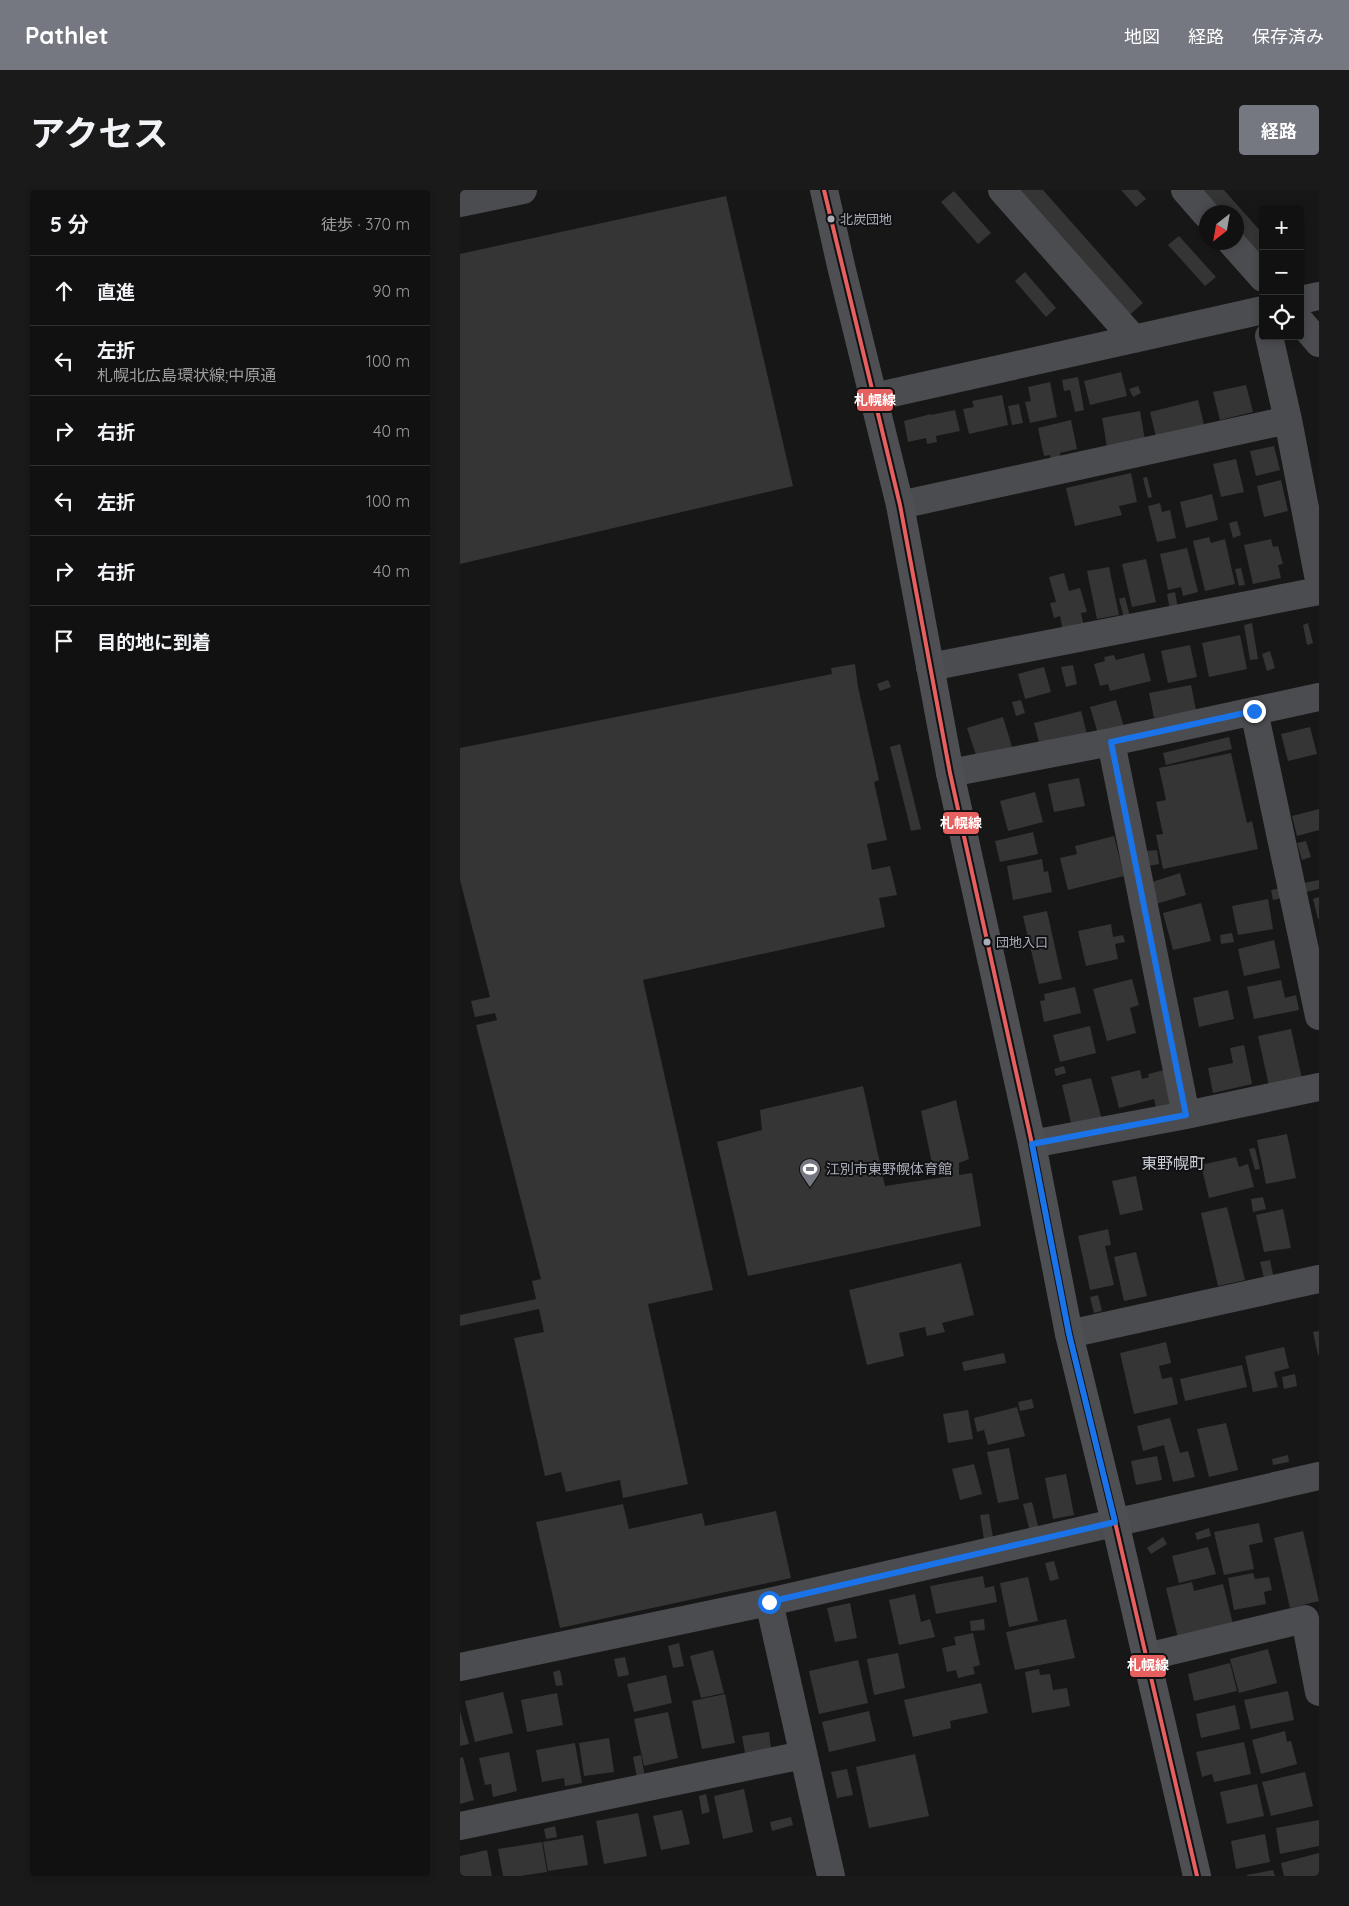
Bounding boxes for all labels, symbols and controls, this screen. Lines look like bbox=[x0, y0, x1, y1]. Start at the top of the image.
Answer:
text: Pathlet bbox=[25, 20, 109, 50]
text: 地図 bbox=[1124, 25, 1160, 48]
text: 経路 bbox=[1188, 25, 1224, 48]
text: 保存済み bbox=[1252, 25, 1324, 48]
button: 経路 bbox=[1239, 105, 1319, 155]
text: アクセス bbox=[30, 111, 168, 155]
north arrow bbox=[1199, 205, 1244, 250]
map controls bbox=[1259, 205, 1304, 340]
button: + bbox=[1259, 205, 1304, 250]
text: 5 分 bbox=[50, 211, 89, 237]
place label: 北炭団地 bbox=[840, 211, 892, 227]
text: 徒歩 · 370 m bbox=[321, 214, 410, 234]
marker: 北炭団地 bbox=[826, 214, 836, 224]
button: − bbox=[1259, 250, 1304, 295]
icon: ahead bbox=[50, 277, 78, 305]
text: 直進 bbox=[97, 280, 135, 304]
text: 90 m bbox=[373, 281, 410, 301]
button: locate bbox=[1259, 295, 1304, 340]
text: 左折 bbox=[97, 338, 135, 362]
icon: left bbox=[50, 347, 78, 375]
text: 100 m bbox=[366, 351, 410, 371]
text: 札幌北広島環状線;中原通 bbox=[97, 365, 276, 385]
line badge: 札幌線 bbox=[856, 388, 894, 412]
text: 札幌線 bbox=[854, 391, 896, 409]
icon: right bbox=[50, 417, 78, 445]
text: 右折 bbox=[97, 420, 135, 444]
text: 40 m bbox=[373, 421, 410, 441]
icon: left bbox=[50, 487, 78, 515]
text: 左折 bbox=[97, 490, 135, 514]
text: 100 m bbox=[366, 491, 410, 511]
icon: right bbox=[50, 557, 78, 585]
text: 右折 bbox=[97, 560, 135, 584]
text: 40 m bbox=[373, 561, 410, 581]
icon: arrive bbox=[50, 627, 78, 655]
text: 目的地に到着 bbox=[97, 630, 211, 654]
route end bbox=[1243, 700, 1266, 723]
line badge: 札幌線 bbox=[942, 811, 980, 835]
text: 札幌線 bbox=[940, 814, 982, 832]
place label: 団地入口 bbox=[996, 934, 1048, 950]
marker: 団地入口 bbox=[982, 937, 992, 947]
district label: 東野幌町 bbox=[1141, 1153, 1205, 1173]
sports icon: 江別市東野幌体育館 bbox=[798, 1157, 822, 1188]
place label: 江別市東野幌体育館 bbox=[826, 1160, 952, 1178]
route start bbox=[758, 1591, 781, 1614]
line badge: 札幌線 bbox=[1129, 1654, 1167, 1678]
text: 札幌線 bbox=[1127, 1656, 1169, 1674]

